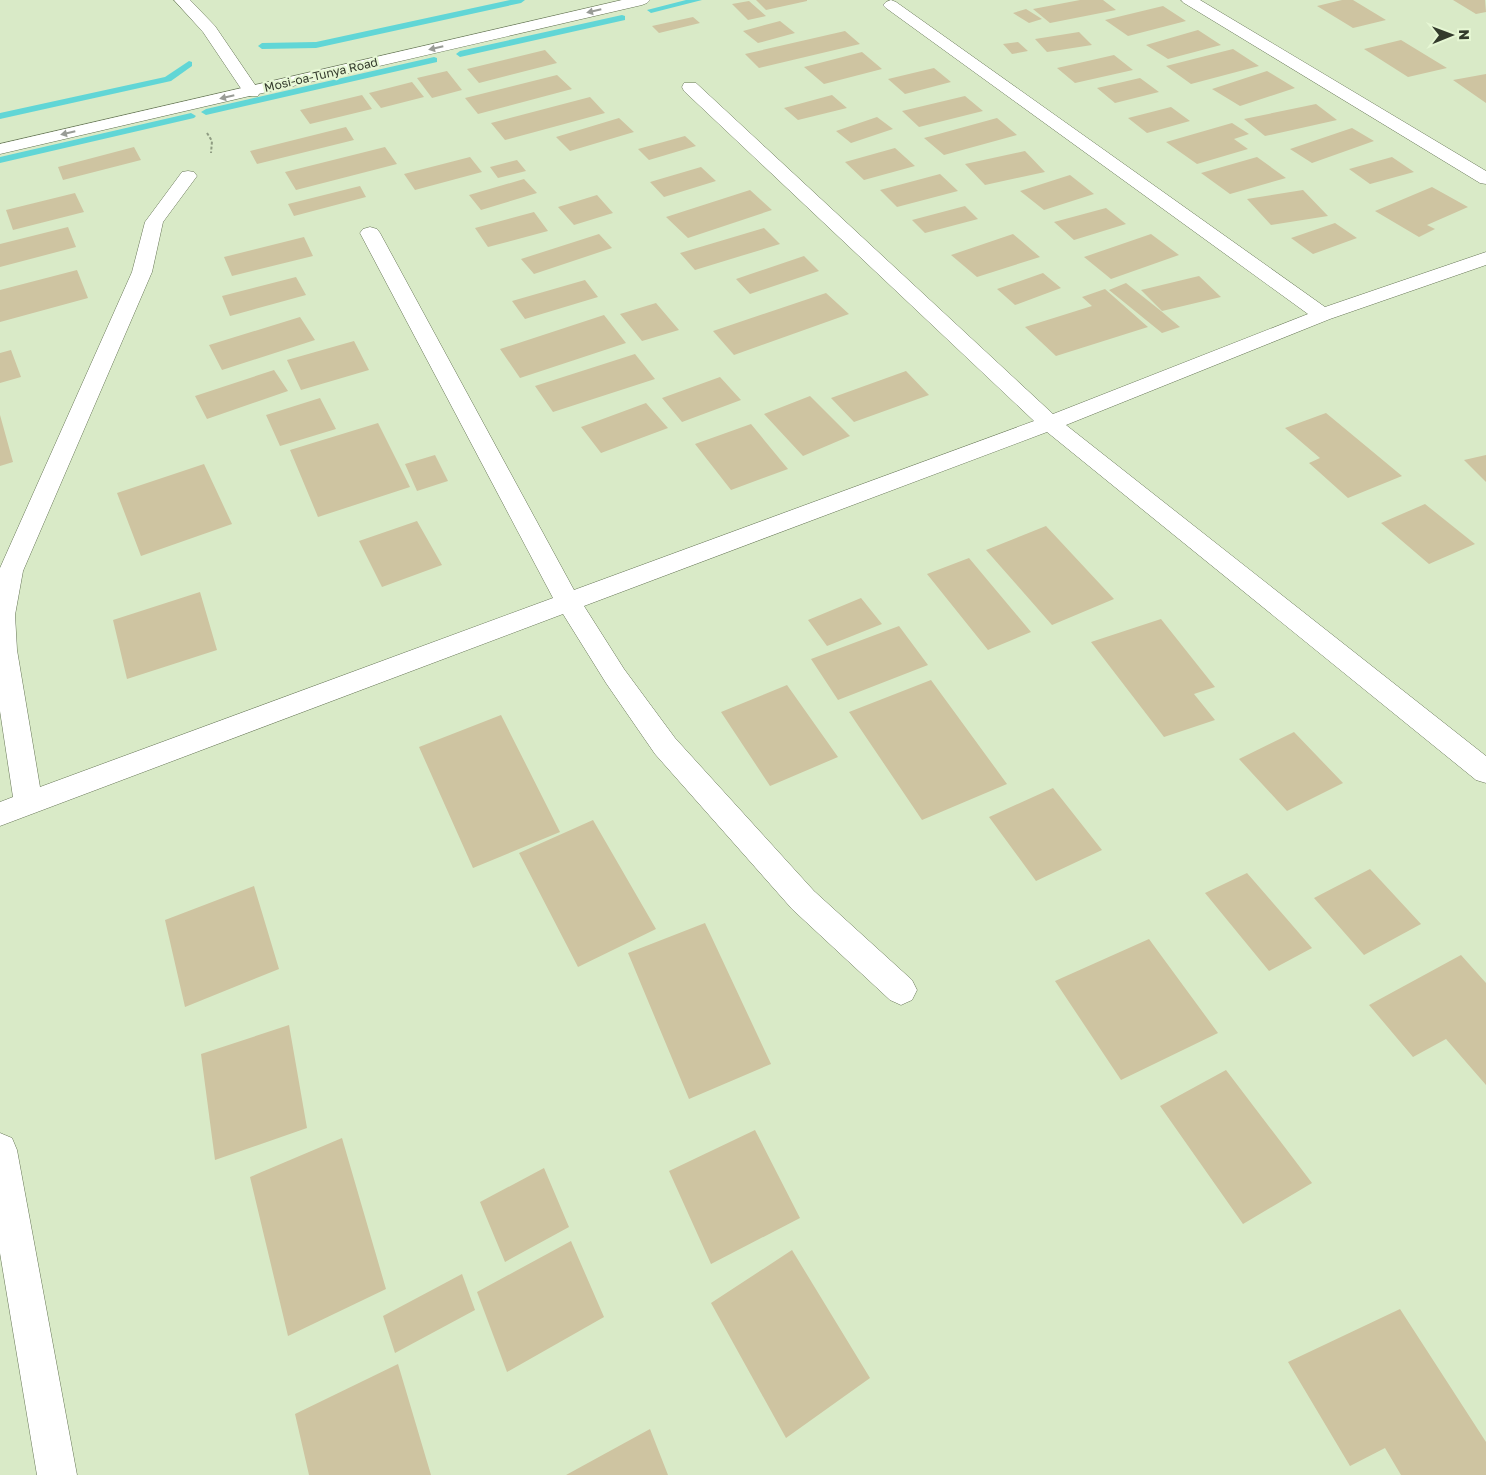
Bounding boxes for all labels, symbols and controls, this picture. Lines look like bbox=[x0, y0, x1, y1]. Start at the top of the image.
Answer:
one-way arrow bbox=[587, 7, 602, 15]
north arrow bbox=[1426, 10, 1476, 60]
text: N bbox=[1456, 29, 1473, 40]
one-way arrow bbox=[428, 44, 443, 52]
street label: Mosi-oa-Tunya Road bbox=[263, 54, 379, 95]
one-way arrow bbox=[219, 93, 234, 101]
one-way arrow bbox=[61, 129, 76, 137]

